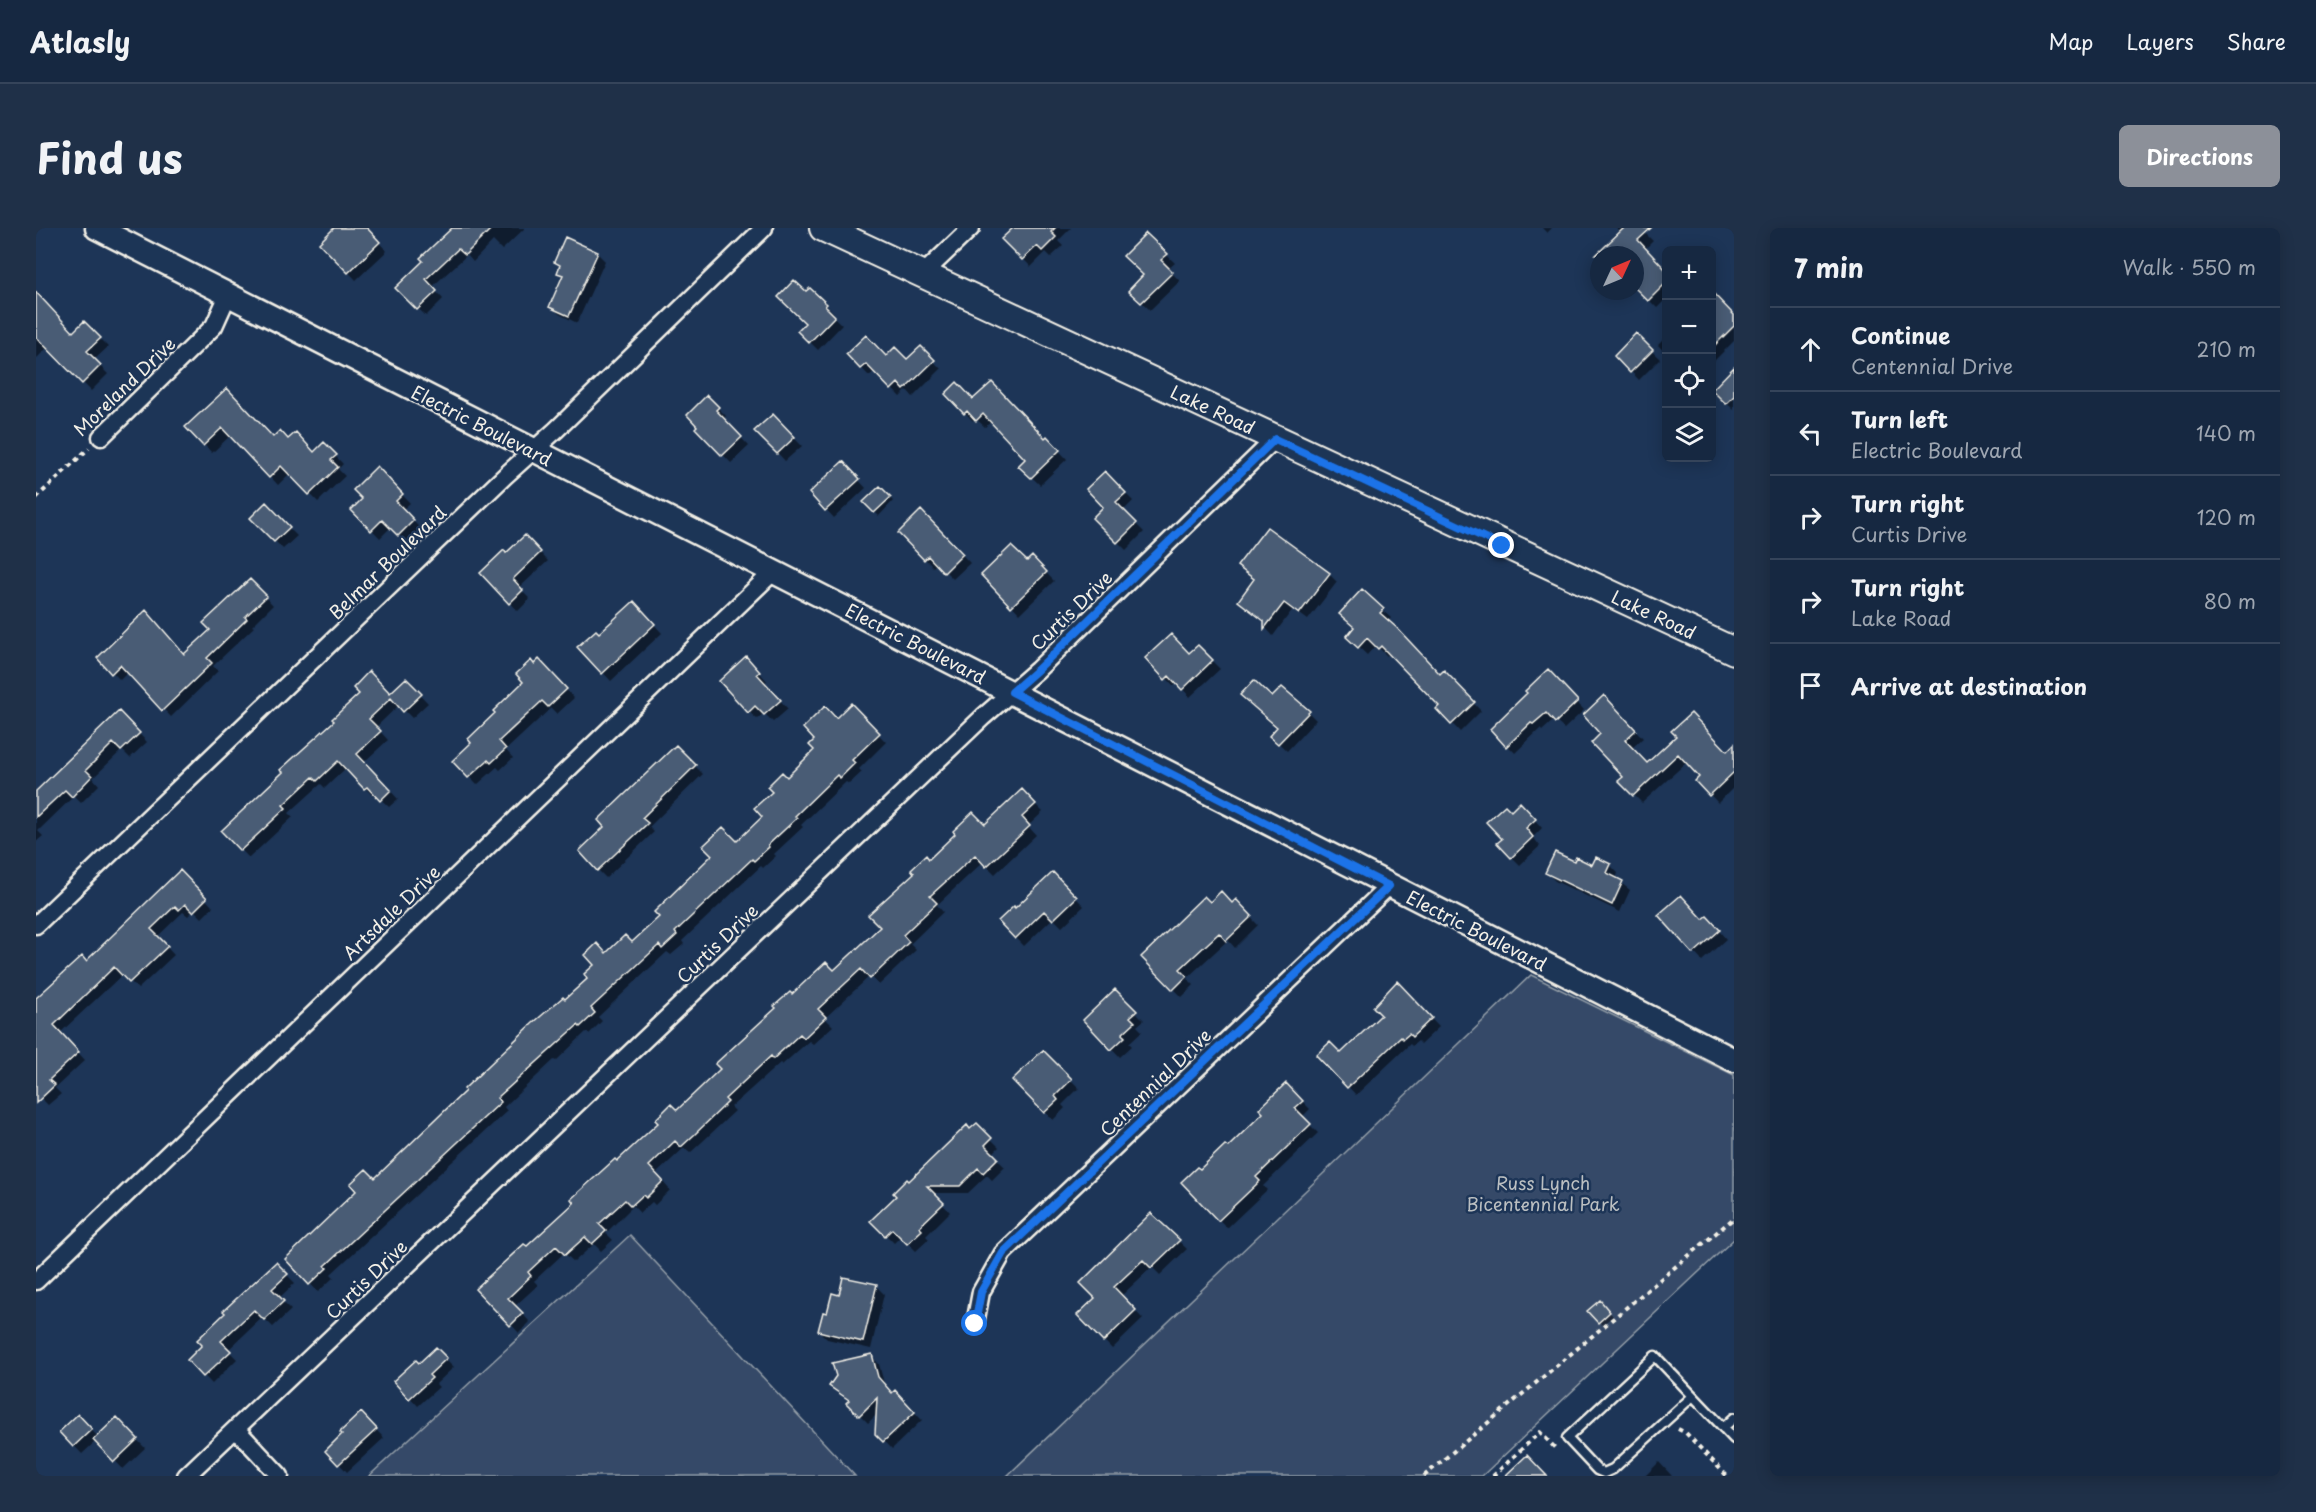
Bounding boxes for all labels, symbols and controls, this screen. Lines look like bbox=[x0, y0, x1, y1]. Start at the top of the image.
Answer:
text: Atlasly bbox=[30, 20, 130, 63]
text: Map bbox=[2049, 25, 2093, 57]
text: Layers bbox=[2126, 25, 2194, 57]
text: Share bbox=[2227, 25, 2286, 57]
text: Find us bbox=[36, 125, 183, 188]
button: Directions bbox=[2119, 125, 2280, 187]
north arrow bbox=[1590, 246, 1644, 300]
map controls bbox=[1662, 246, 1716, 462]
button: + bbox=[1662, 246, 1716, 300]
text: 7 min bbox=[1794, 248, 1864, 287]
text: Walk · 550 m bbox=[2123, 252, 2256, 282]
button: − bbox=[1662, 300, 1716, 354]
text: Continue bbox=[1851, 318, 1950, 351]
street label: Moreland Drive bbox=[67, 330, 181, 442]
icon: ahead bbox=[1794, 333, 1827, 366]
text: 210 m bbox=[2197, 334, 2256, 364]
text: Centennial Drive bbox=[1851, 351, 2013, 381]
button: locate bbox=[1662, 354, 1716, 408]
street label: Electric Boulevard bbox=[407, 378, 557, 472]
street label: Lake Road bbox=[1166, 378, 1260, 440]
text: Turn left bbox=[1851, 402, 1948, 435]
button: layers bbox=[1662, 408, 1716, 462]
icon: left bbox=[1794, 417, 1827, 450]
text: 140 m bbox=[2196, 418, 2256, 448]
text: Electric Boulevard bbox=[1851, 435, 2023, 465]
text: Turn right bbox=[1851, 486, 1964, 519]
street label: Belmar Boulevard bbox=[322, 499, 452, 625]
icon: right bbox=[1794, 501, 1827, 534]
text: 120 m bbox=[2197, 502, 2256, 532]
text: Curtis Drive bbox=[1851, 519, 1967, 549]
route end bbox=[1488, 532, 1514, 558]
street label: Curtis Drive bbox=[1024, 564, 1118, 656]
text: Turn right bbox=[1851, 570, 1964, 603]
street label: Lake Road bbox=[1607, 583, 1701, 645]
icon: right bbox=[1794, 585, 1827, 618]
text: 80 m bbox=[2204, 586, 2256, 616]
street label: Electric Boulevard bbox=[841, 596, 991, 690]
text: Lake Road bbox=[1851, 603, 1951, 633]
icon: arrive bbox=[1794, 669, 1827, 702]
text: Arrive at destination bbox=[1851, 669, 2087, 702]
street label: Artsdale Drive bbox=[336, 858, 446, 966]
street label: Electric Boulevard bbox=[1402, 883, 1552, 977]
street label: Curtis Drive bbox=[670, 897, 764, 989]
street label: Centennial Drive bbox=[1093, 1022, 1217, 1142]
park label: Russ Lynch Bicentennial Park bbox=[1466, 1169, 1620, 1217]
street label: Curtis Drive bbox=[319, 1233, 413, 1325]
route start bbox=[961, 1310, 987, 1336]

